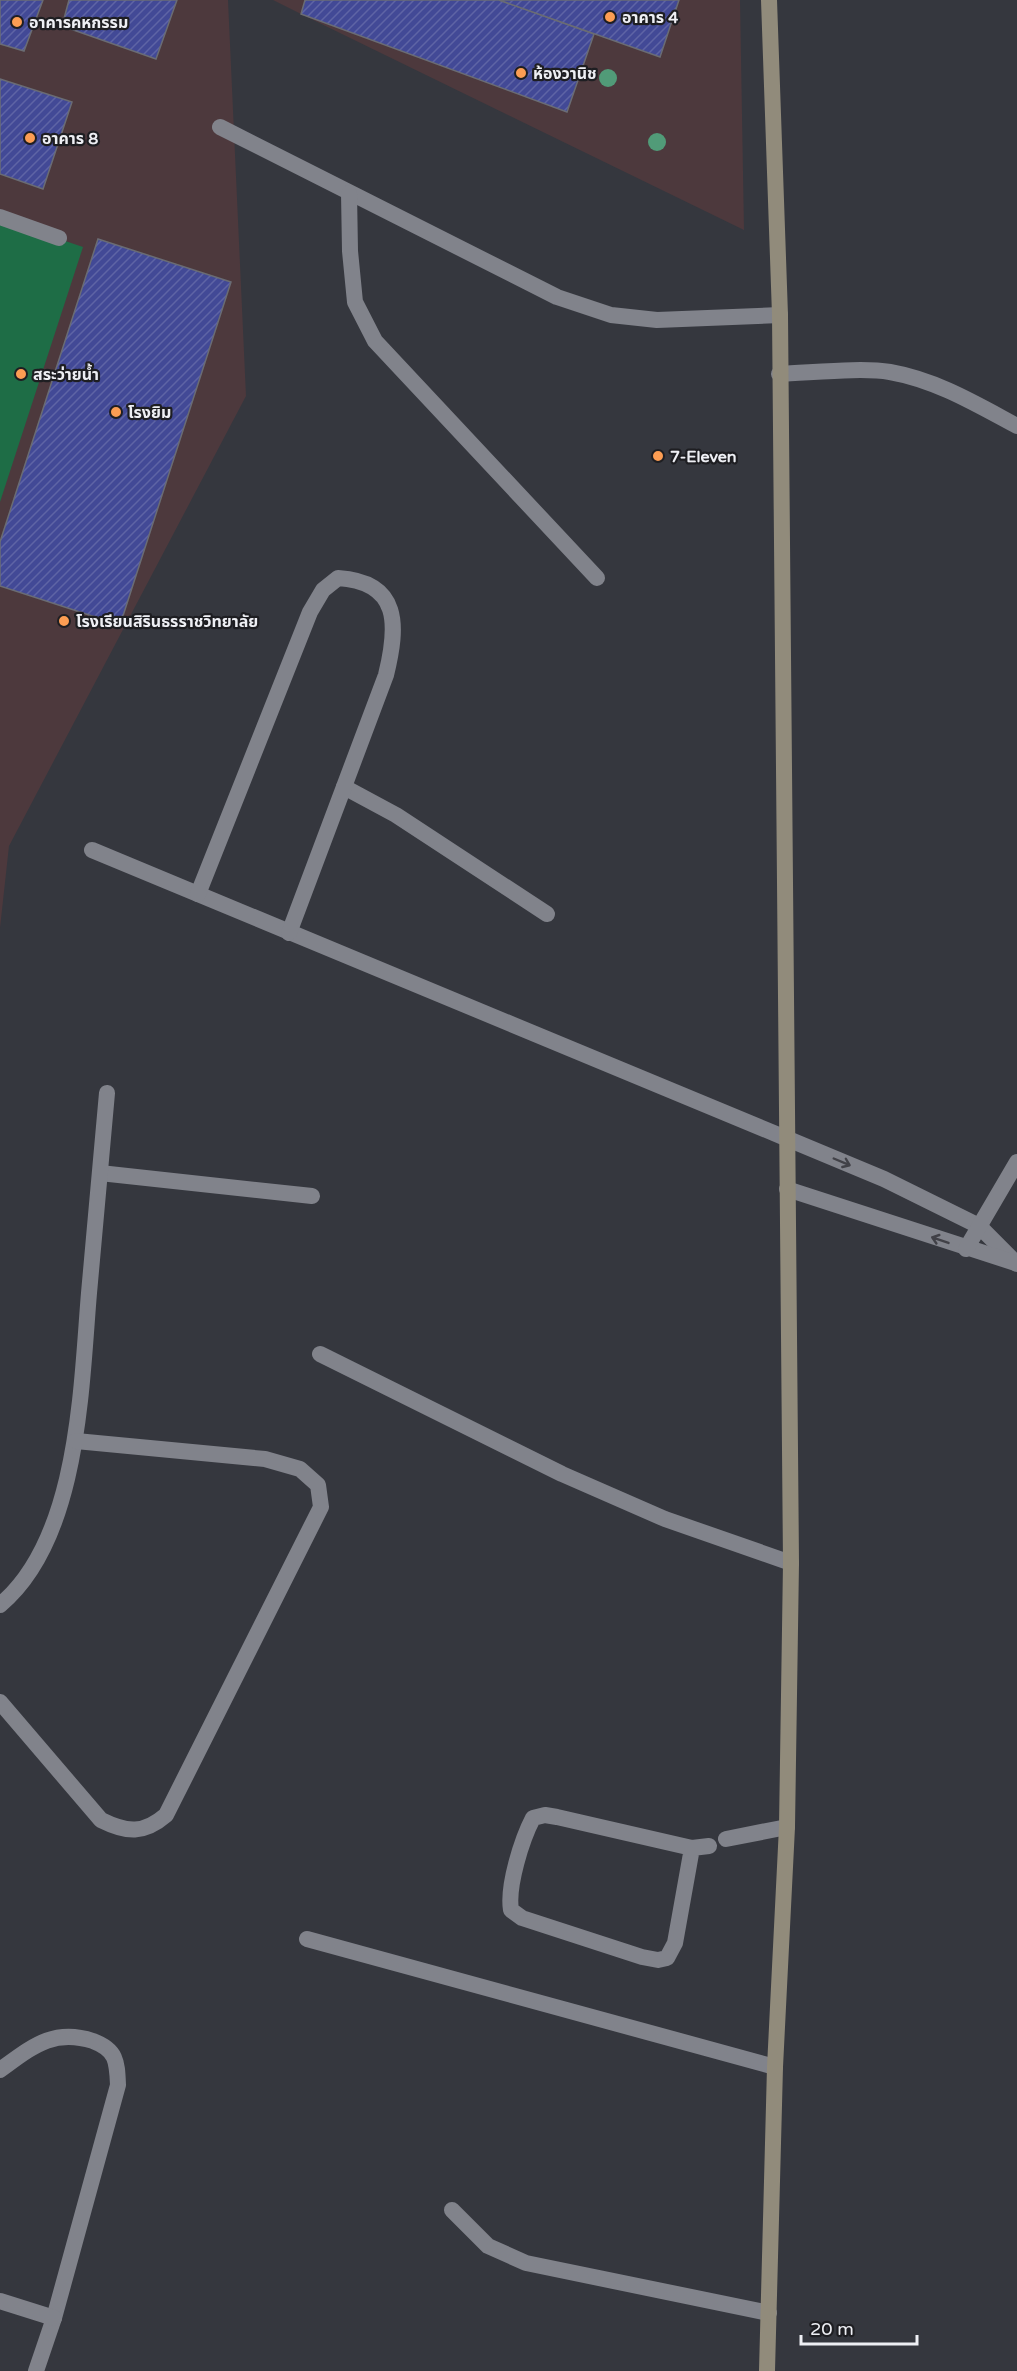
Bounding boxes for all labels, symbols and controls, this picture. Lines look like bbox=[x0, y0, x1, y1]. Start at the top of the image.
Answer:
place label: อาคาร 4 bbox=[622, 8, 678, 28]
marker: อาคาร 4 bbox=[603, 10, 617, 24]
place label: อาคารคหกรรม bbox=[29, 13, 128, 33]
marker: อาคารคหกรรม bbox=[10, 15, 24, 29]
place label: ห้องวานิช bbox=[533, 64, 597, 84]
marker: ห้องวานิช bbox=[514, 66, 528, 80]
place label: อาคาร 8 bbox=[42, 129, 98, 149]
marker: อาคาร 8 bbox=[23, 131, 37, 145]
place label: สระว่ายน้ำ bbox=[33, 363, 99, 385]
marker: สระว่ายน้ำ bbox=[14, 367, 28, 381]
place label: โรงยิม bbox=[128, 403, 171, 423]
marker: โรงยิม bbox=[109, 405, 123, 419]
place label: 7-Eleven bbox=[670, 447, 737, 467]
marker: 7-Eleven bbox=[651, 449, 665, 463]
place label: โรงเรียนสิรินธรราชวิทยาลัย bbox=[76, 612, 258, 632]
marker: โรงเรียนสิรินธรราชวิทยาลัย bbox=[57, 614, 71, 628]
one-way arrow bbox=[832, 1157, 851, 1168]
one-way arrow bbox=[931, 1234, 950, 1245]
scale bar bbox=[801, 2308, 916, 2346]
text: 20 m bbox=[810, 2318, 854, 2340]

